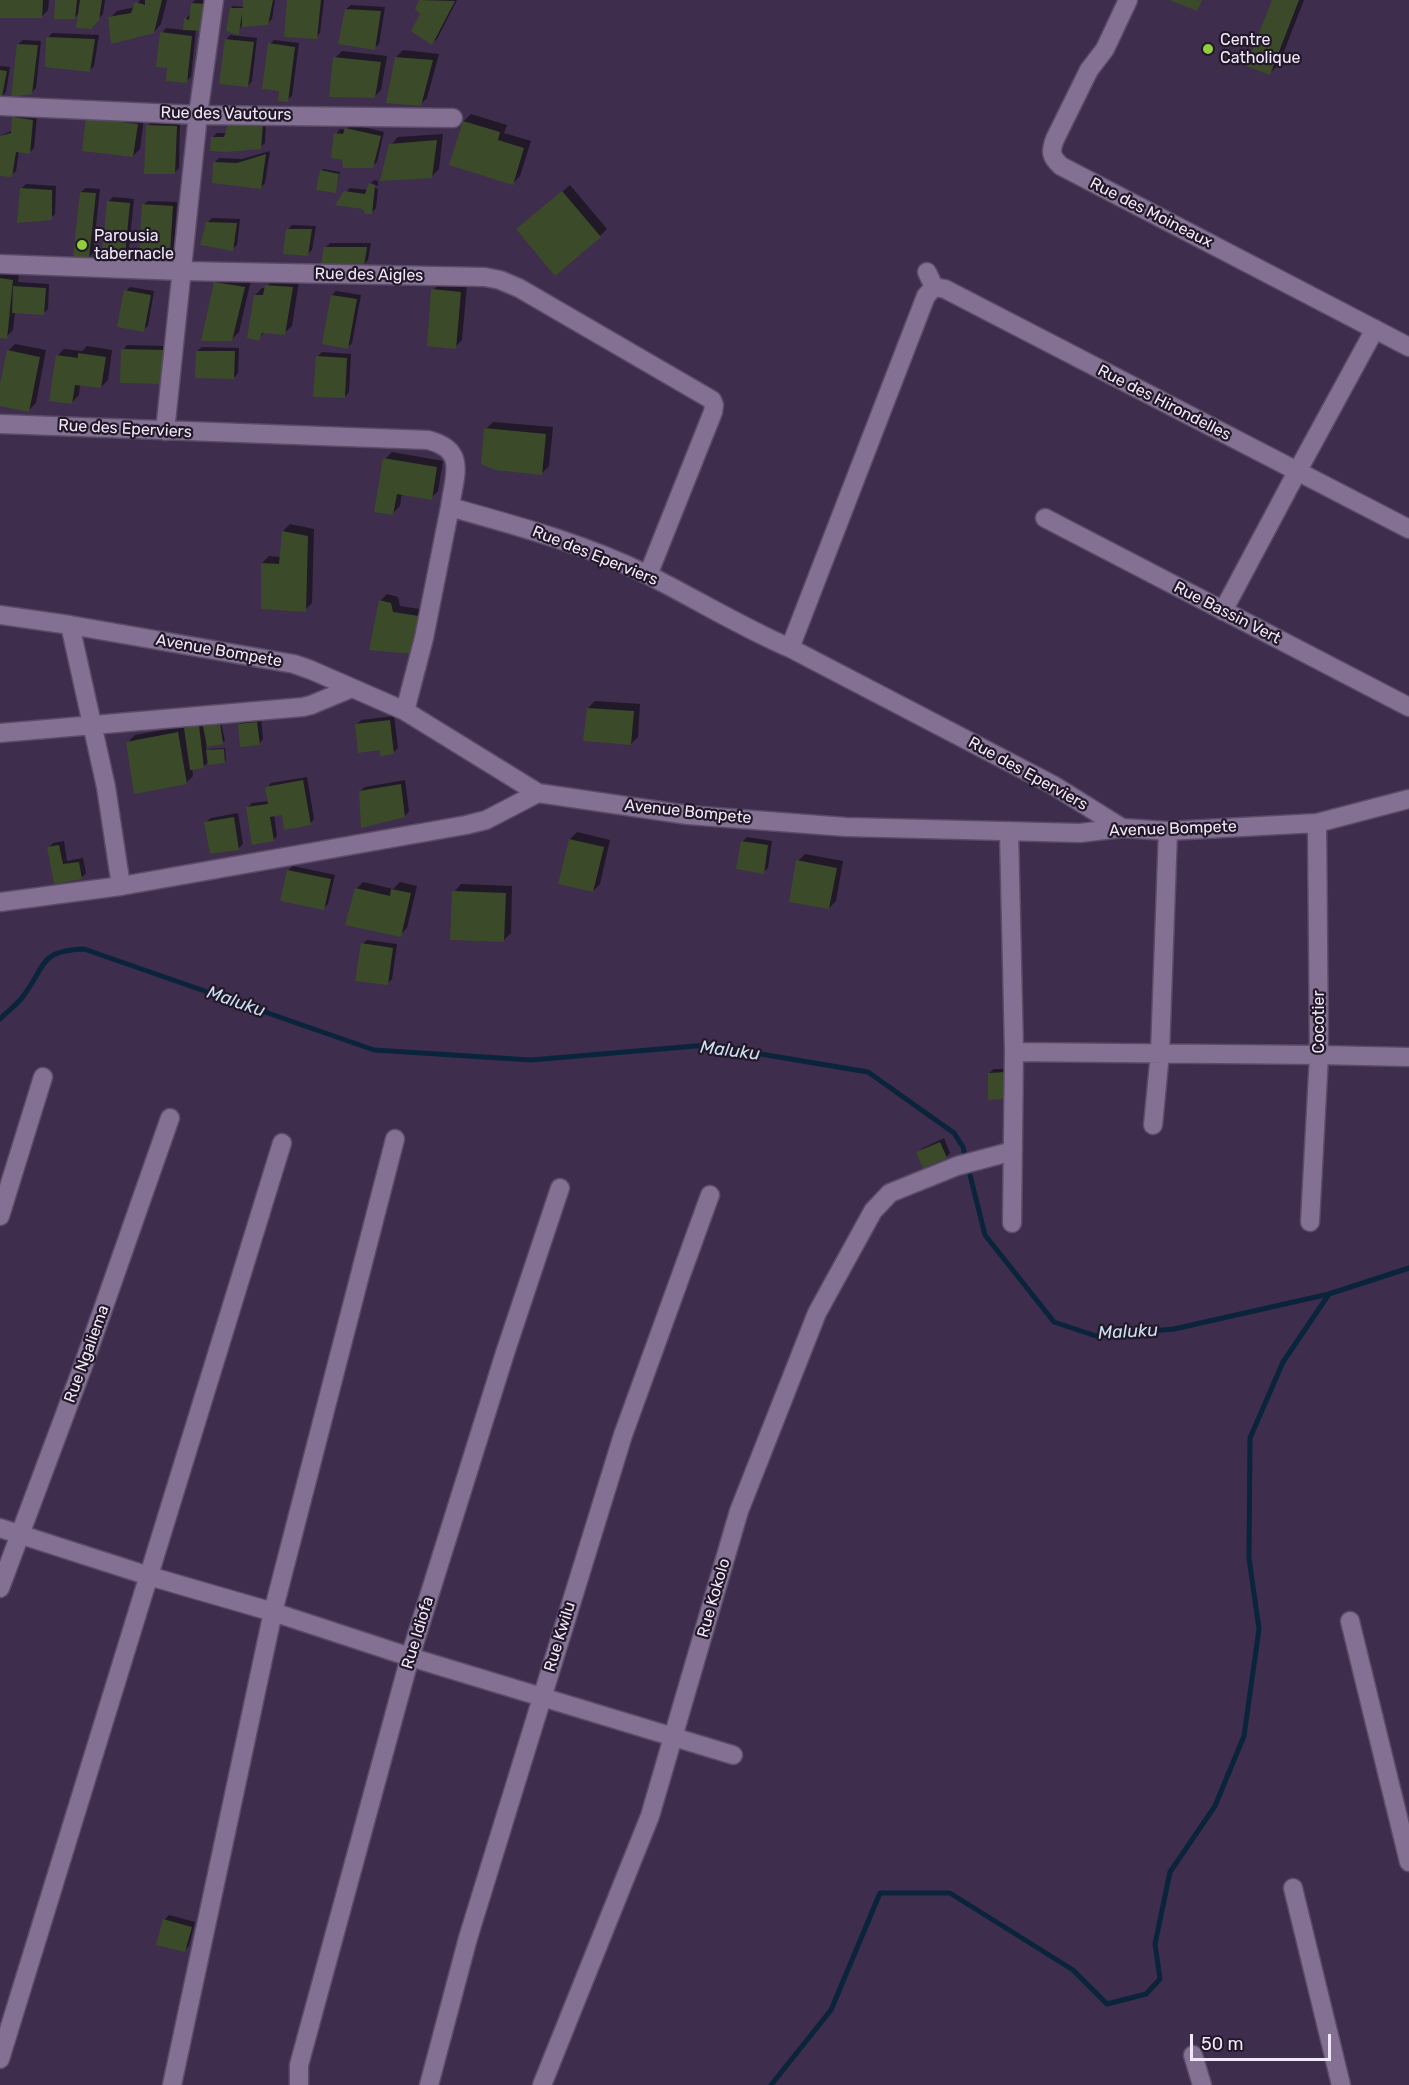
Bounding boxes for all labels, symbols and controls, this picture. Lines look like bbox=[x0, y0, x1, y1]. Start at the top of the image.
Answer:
place label: Centre Catholique bbox=[1220, 30, 1300, 68]
marker: Centre Catholique bbox=[1201, 42, 1215, 56]
street label: Rue des Vautours bbox=[160, 103, 292, 125]
street label: Rue des Moineaux bbox=[1086, 174, 1216, 252]
place label: Parousia tabernacle bbox=[94, 226, 174, 264]
marker: Parousia tabernacle bbox=[75, 238, 89, 252]
street label: Rue des Aigles bbox=[314, 264, 424, 286]
street label: Rue des Hirondelles bbox=[1094, 361, 1234, 445]
street label: Rue des Eperviers bbox=[58, 416, 192, 442]
street label: Rue des Eperviers bbox=[529, 522, 661, 590]
street label: Rue Bassin Vert bbox=[1170, 578, 1284, 648]
street label: Avenue Bompete bbox=[154, 630, 284, 672]
street label: Rue des Eperviers bbox=[965, 733, 1091, 815]
street label: Avenue Bompete bbox=[623, 796, 753, 828]
street label: Avenue Bompete bbox=[1109, 817, 1237, 841]
water label: Maluku bbox=[204, 982, 268, 1022]
street label: Cocotier bbox=[1309, 991, 1329, 1053]
water label: Maluku bbox=[699, 1037, 761, 1065]
street label: Rue Ngaliema bbox=[60, 1303, 114, 1405]
water label: Maluku bbox=[1097, 1320, 1159, 1344]
street label: Rue Kokolo bbox=[694, 1556, 734, 1640]
street label: Rue Idiofa bbox=[398, 1594, 438, 1672]
street label: Rue Kwilu bbox=[540, 1600, 580, 1674]
scale bar bbox=[1193, 2022, 1334, 2060]
text: 50 m bbox=[1201, 2033, 1244, 2055]

